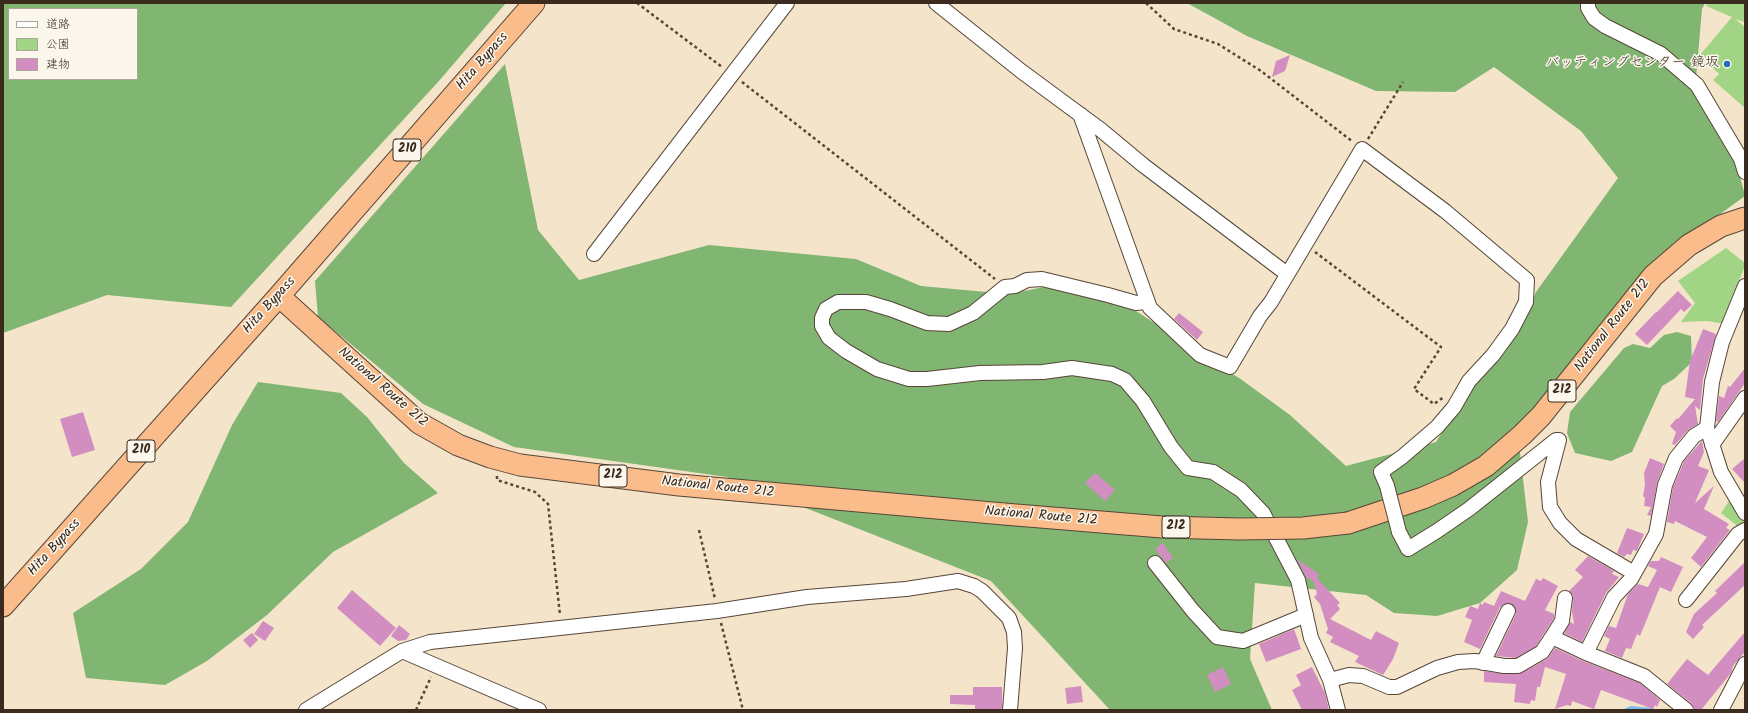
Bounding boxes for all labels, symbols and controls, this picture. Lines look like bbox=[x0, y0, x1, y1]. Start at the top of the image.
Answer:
legend bbox=[8, 8, 138, 80]
text: 道路 bbox=[46, 15, 70, 34]
street label: Hita Bypass bbox=[453, 30, 513, 94]
text: 公園 bbox=[46, 35, 70, 54]
text: 建物 bbox=[46, 55, 70, 74]
place label: バッティングセンター 鏡坂 bbox=[1545, 56, 1719, 72]
marker: バッティングセンター 鏡坂 bbox=[1722, 59, 1732, 69]
road number: 210 bbox=[393, 139, 421, 161]
street label: Hita Bypass bbox=[240, 274, 300, 338]
street label: National Route 212 bbox=[1571, 276, 1655, 376]
street label: National Route 212 bbox=[334, 344, 430, 432]
road number: 212 bbox=[1548, 380, 1576, 402]
road number: 210 bbox=[127, 440, 155, 462]
road number: 212 bbox=[599, 465, 627, 487]
street label: National Route 212 bbox=[661, 474, 775, 502]
street label: National Route 212 bbox=[984, 504, 1098, 530]
street label: Hita Bypass bbox=[25, 516, 85, 580]
road number: 212 bbox=[1162, 516, 1190, 538]

